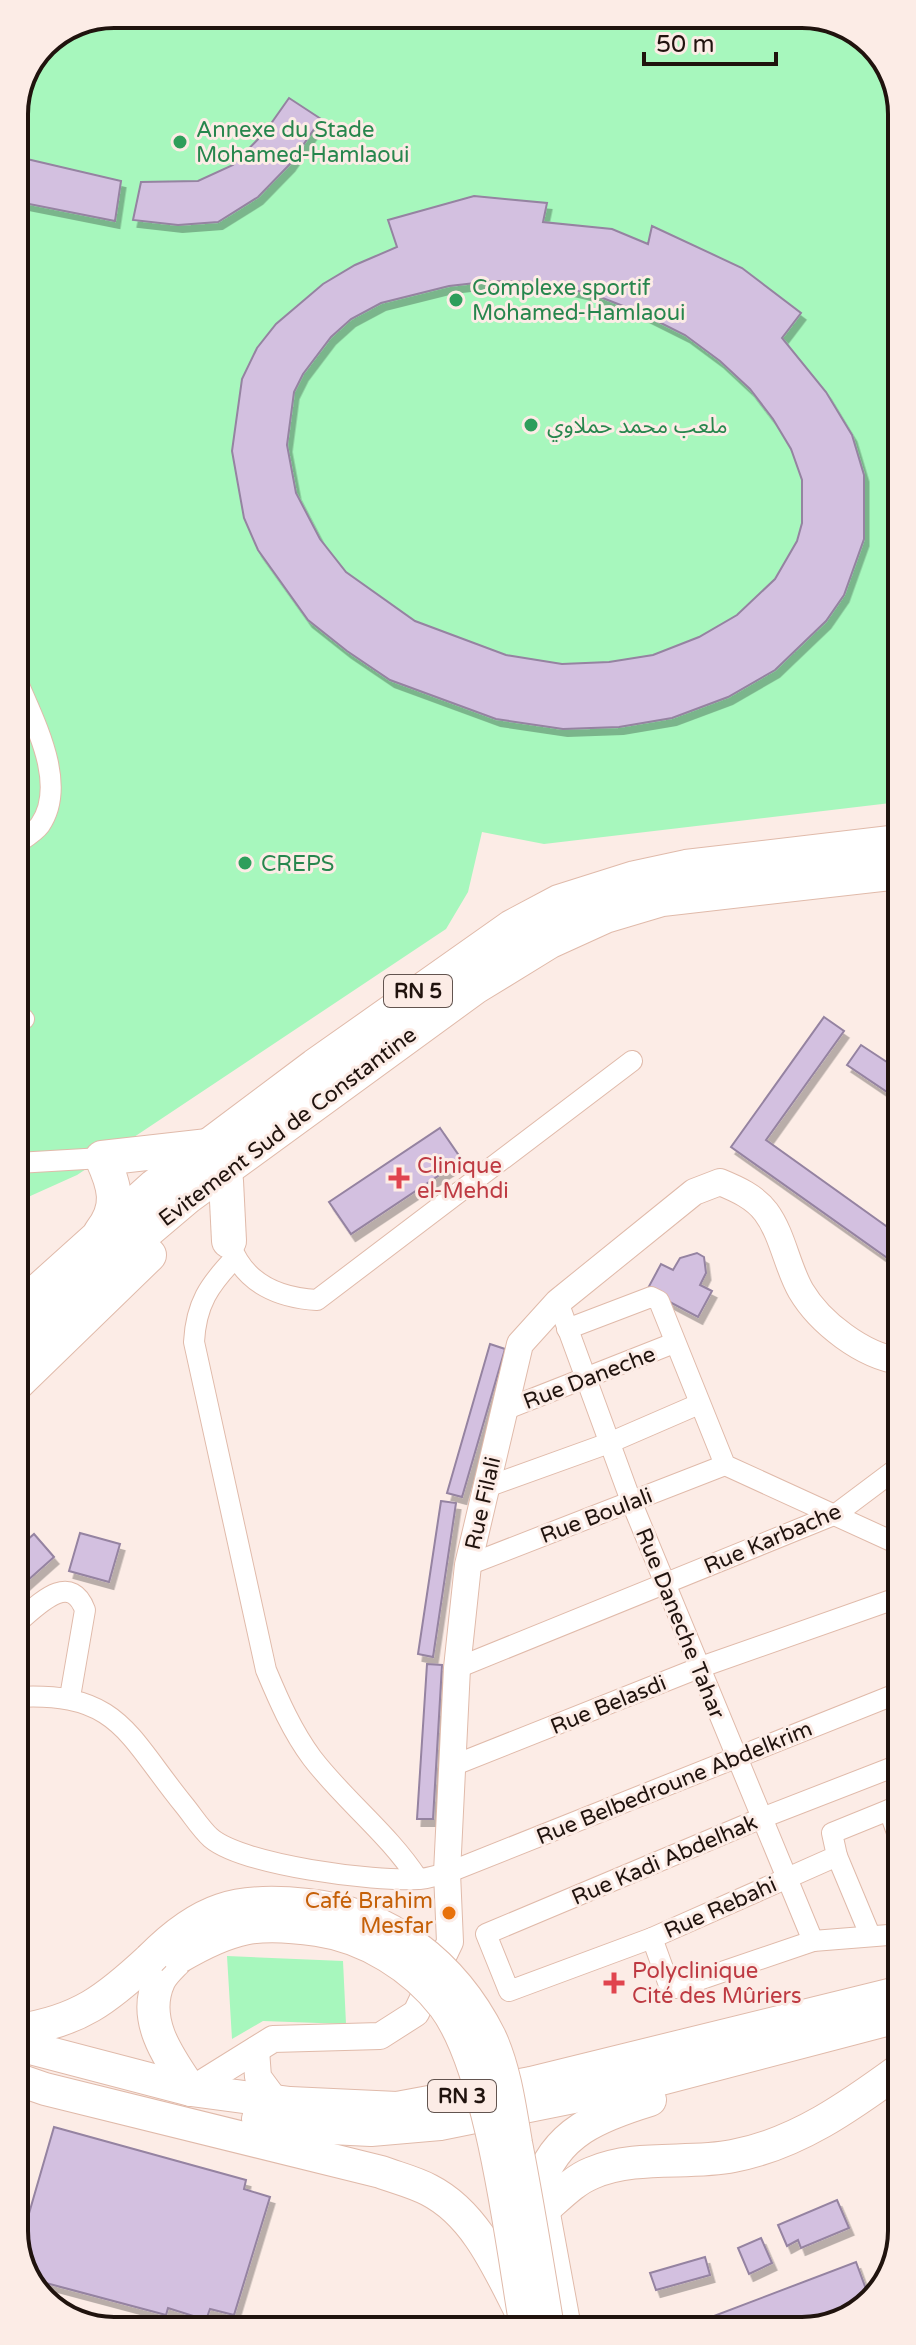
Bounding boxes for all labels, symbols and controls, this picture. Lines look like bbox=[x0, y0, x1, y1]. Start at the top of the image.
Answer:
scale bar bbox=[644, 16, 776, 66]
text: 50 m bbox=[656, 30, 714, 59]
place label: Annexe du Stade Mohamed-Hamlaoui bbox=[196, 117, 410, 168]
marker: Annexe du Stade Mohamed-Hamlaoui bbox=[171, 133, 189, 151]
place label: Complexe sportif Mohamed-Hamlaoui bbox=[472, 275, 686, 326]
marker: Complexe sportif Mohamed-Hamlaoui bbox=[447, 291, 465, 309]
place label: ملعب محمد حملاوي bbox=[547, 413, 728, 442]
marker: ملعب محمد حملاوي bbox=[522, 416, 540, 434]
place label: CREPS bbox=[261, 851, 334, 877]
marker: CREPS bbox=[236, 854, 254, 872]
road number: RN 5 bbox=[384, 975, 452, 1007]
street label: Evitement Sud de Constantine bbox=[154, 1021, 421, 1232]
place label: Clinique el-Mehdi bbox=[417, 1153, 509, 1204]
marker: Clinique el-Mehdi bbox=[388, 1167, 410, 1189]
street label: Rue Daneche bbox=[520, 1341, 659, 1415]
street label: Rue Filali bbox=[460, 1454, 506, 1552]
street label: Rue Boulali bbox=[537, 1483, 656, 1549]
street label: Rue Karbache bbox=[700, 1498, 845, 1580]
street label: Rue Daneche Tahar bbox=[630, 1524, 730, 1723]
street label: Rue Belasdi bbox=[547, 1670, 670, 1740]
street label: Rue Belbedroune Abdelkrim bbox=[533, 1716, 816, 1850]
street label: Rue Kadi Abdelhak bbox=[568, 1809, 761, 1911]
street label: Rue Rebahi bbox=[660, 1872, 781, 1944]
place label: Café Brahim Mesfar bbox=[305, 1888, 434, 1939]
marker: Café Brahim Mesfar bbox=[440, 1904, 458, 1922]
place label: Polyclinique Cité des Mûriers bbox=[632, 1958, 802, 2009]
marker: Polyclinique Cité des Mûriers bbox=[603, 1972, 625, 1994]
road number: RN 3 bbox=[428, 2080, 496, 2112]

